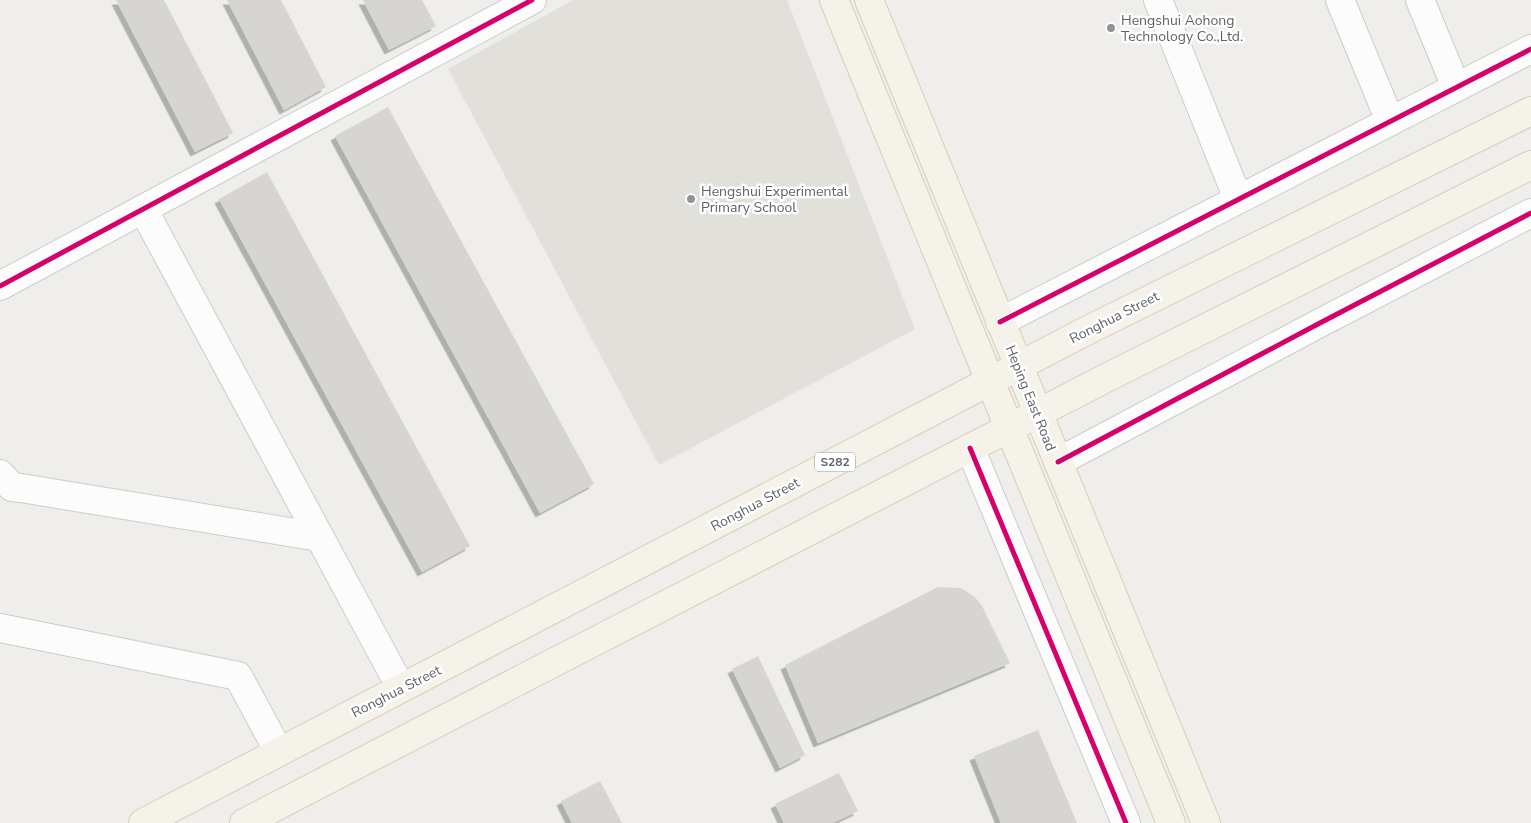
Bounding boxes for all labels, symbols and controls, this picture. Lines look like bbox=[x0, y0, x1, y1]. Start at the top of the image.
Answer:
place label: Hengshui Aohong Technology Co.,Ltd. bbox=[1121, 11, 1243, 46]
marker: Hengshui Aohong Technology Co.,Ltd. bbox=[1105, 22, 1117, 34]
place label: Hengshui Experimental Primary School bbox=[701, 182, 849, 217]
marker: Hengshui Experimental Primary School bbox=[685, 193, 697, 205]
street label: Ronghua Street bbox=[1066, 287, 1162, 348]
street label: Heping East Road bbox=[1001, 342, 1060, 454]
road number: S282 bbox=[815, 452, 855, 472]
street label: Ronghua Street bbox=[707, 473, 803, 536]
street label: Ronghua Street bbox=[348, 661, 444, 722]

